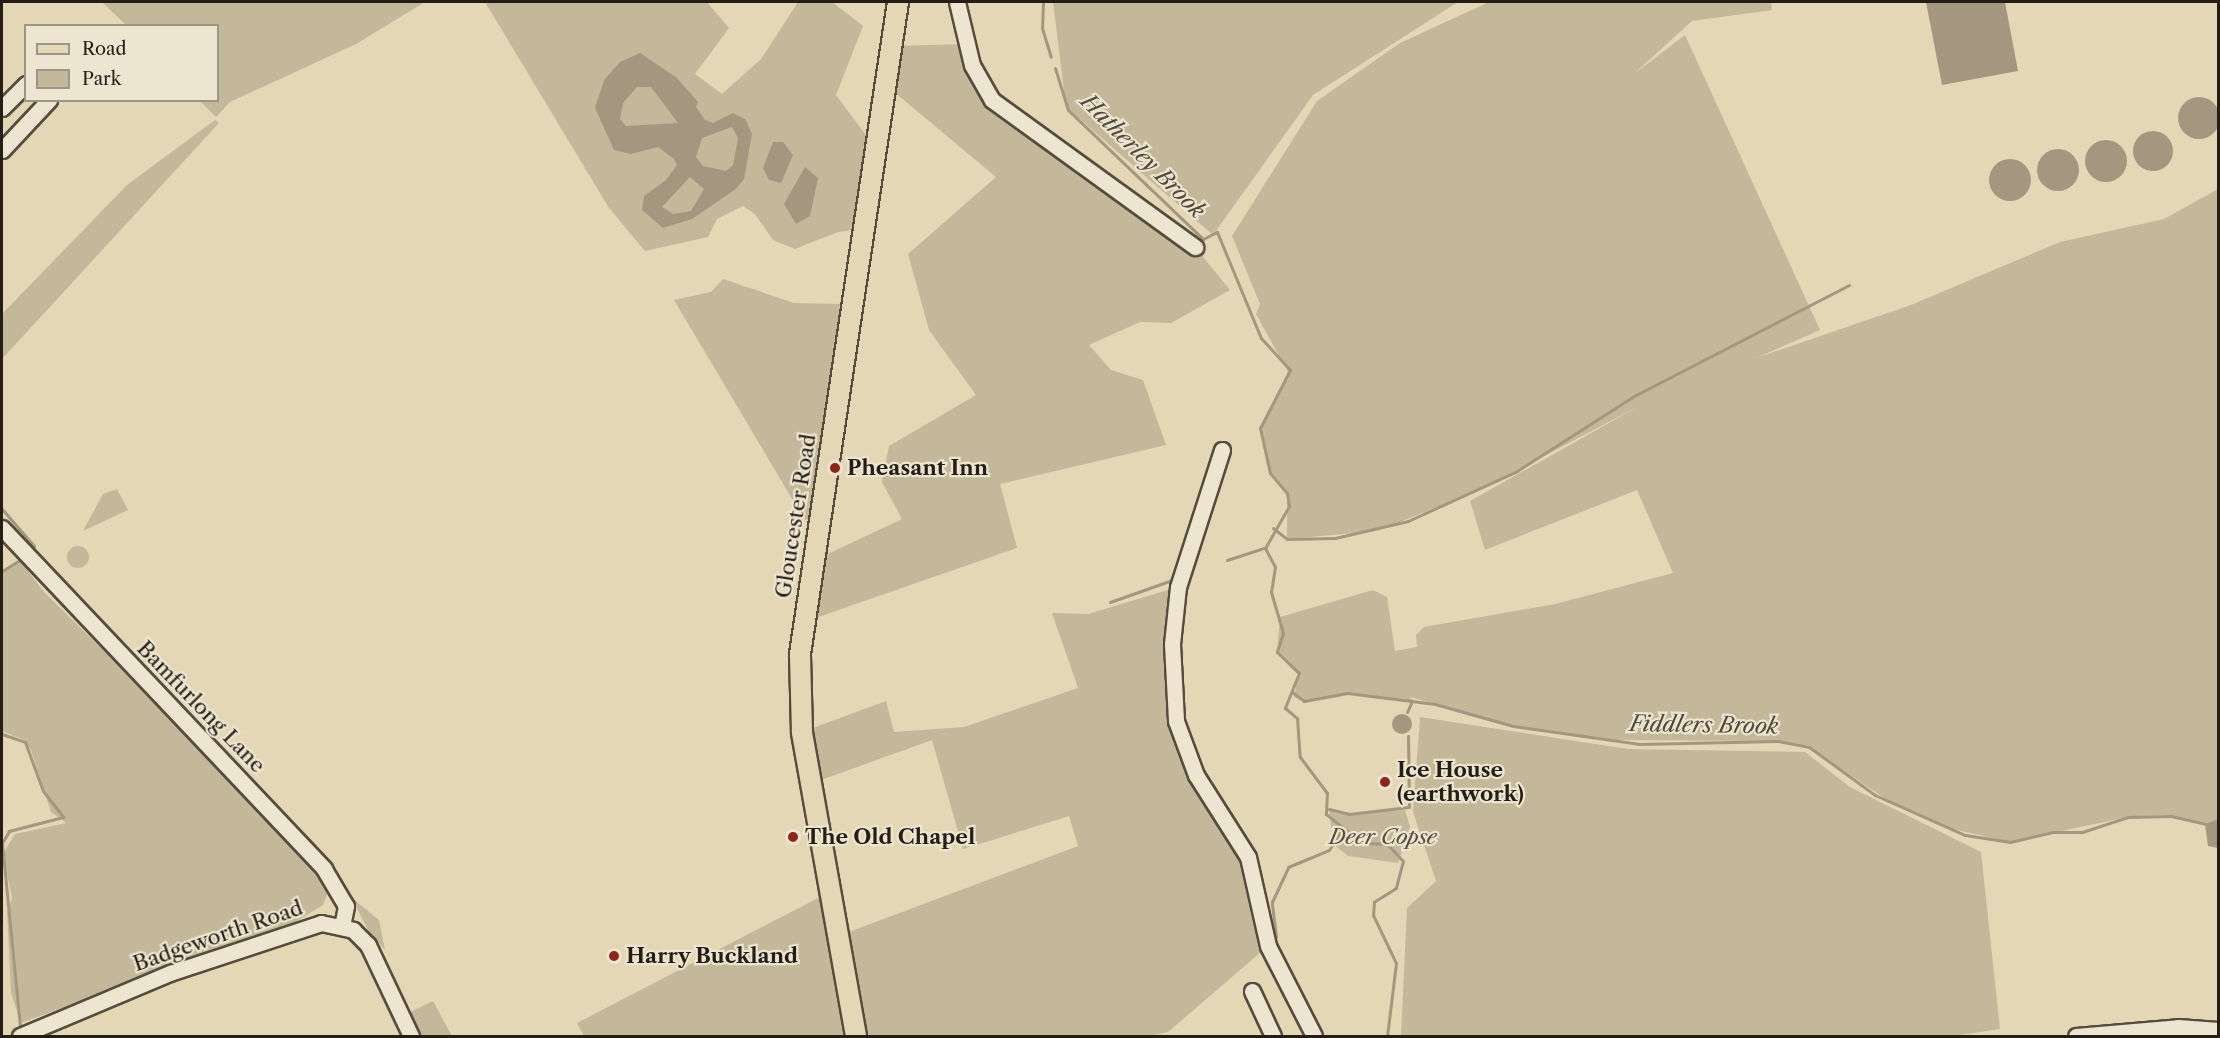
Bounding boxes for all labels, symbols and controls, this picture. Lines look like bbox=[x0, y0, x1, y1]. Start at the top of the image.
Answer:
legend bbox=[24, 24, 219, 102]
text: Road bbox=[82, 38, 127, 60]
text: Park bbox=[82, 68, 121, 90]
water label: Hatherley Brook bbox=[1075, 88, 1211, 224]
street label: Gloucester Road bbox=[771, 432, 821, 600]
place label: Pheasant Inn bbox=[847, 455, 988, 481]
marker: Pheasant Inn bbox=[828, 461, 842, 475]
street label: Bamfurlong Lane bbox=[132, 636, 270, 778]
water label: Fiddlers Brook bbox=[1629, 711, 1779, 739]
place label: Ice House (earthwork) bbox=[1397, 757, 1524, 807]
marker: Ice House (earthwork) bbox=[1378, 775, 1392, 789]
place label: The Old Chapel bbox=[805, 824, 975, 850]
park label: Deer Copse bbox=[1329, 824, 1437, 850]
marker: The Old Chapel bbox=[786, 830, 800, 844]
street label: Badgeworth Road bbox=[130, 895, 306, 977]
place label: Harry Buckland bbox=[626, 943, 799, 969]
marker: Harry Buckland bbox=[607, 949, 621, 963]

